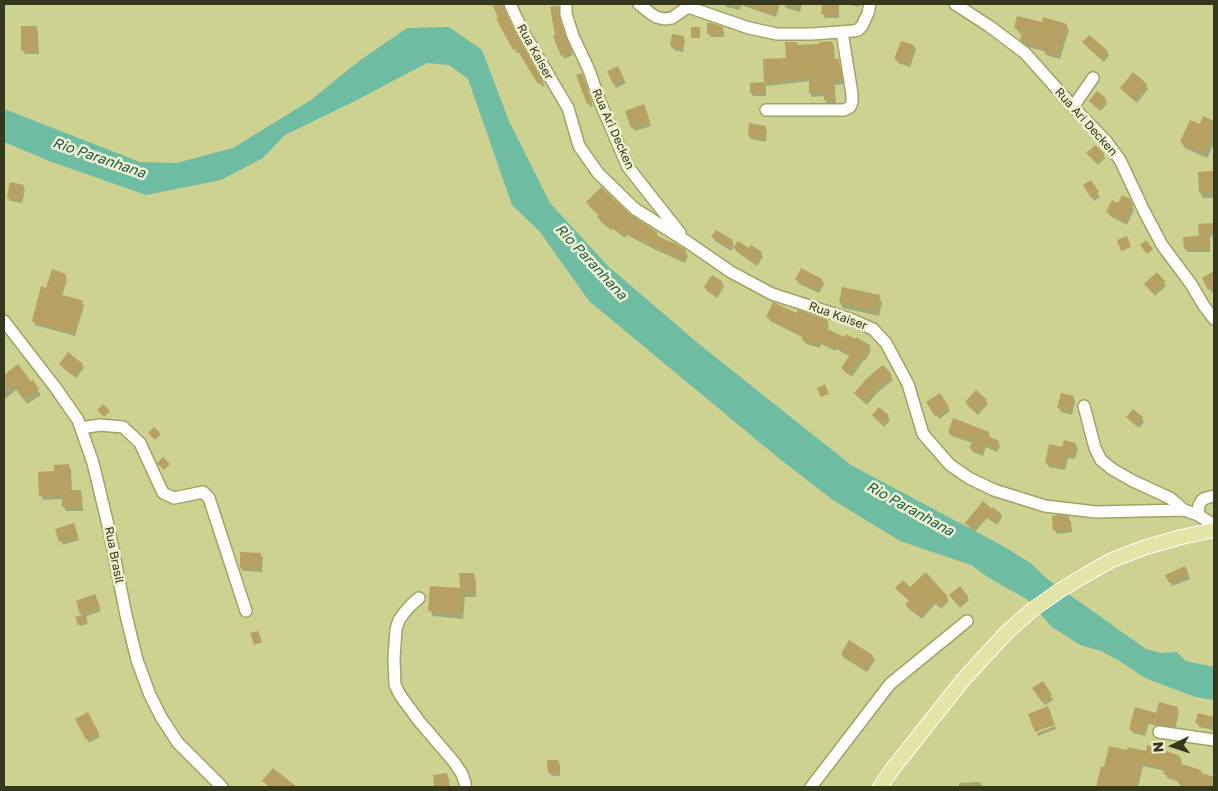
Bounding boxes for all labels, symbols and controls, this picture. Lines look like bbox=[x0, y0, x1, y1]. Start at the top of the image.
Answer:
street label: Rua Kaiser bbox=[514, 22, 556, 82]
street label: Rua Ari Decken bbox=[1052, 85, 1120, 159]
street label: Rua Ari Decken bbox=[589, 86, 637, 172]
water label: Rio Paranhana bbox=[50, 134, 148, 182]
water label: Rio Paranhana bbox=[552, 221, 630, 303]
street label: Rua Kaiser bbox=[807, 299, 869, 333]
water label: Rio Paranhana bbox=[864, 478, 956, 540]
street label: Rua Brasil bbox=[101, 525, 127, 585]
north arrow bbox=[1148, 721, 1198, 771]
text: N bbox=[1149, 741, 1166, 753]

